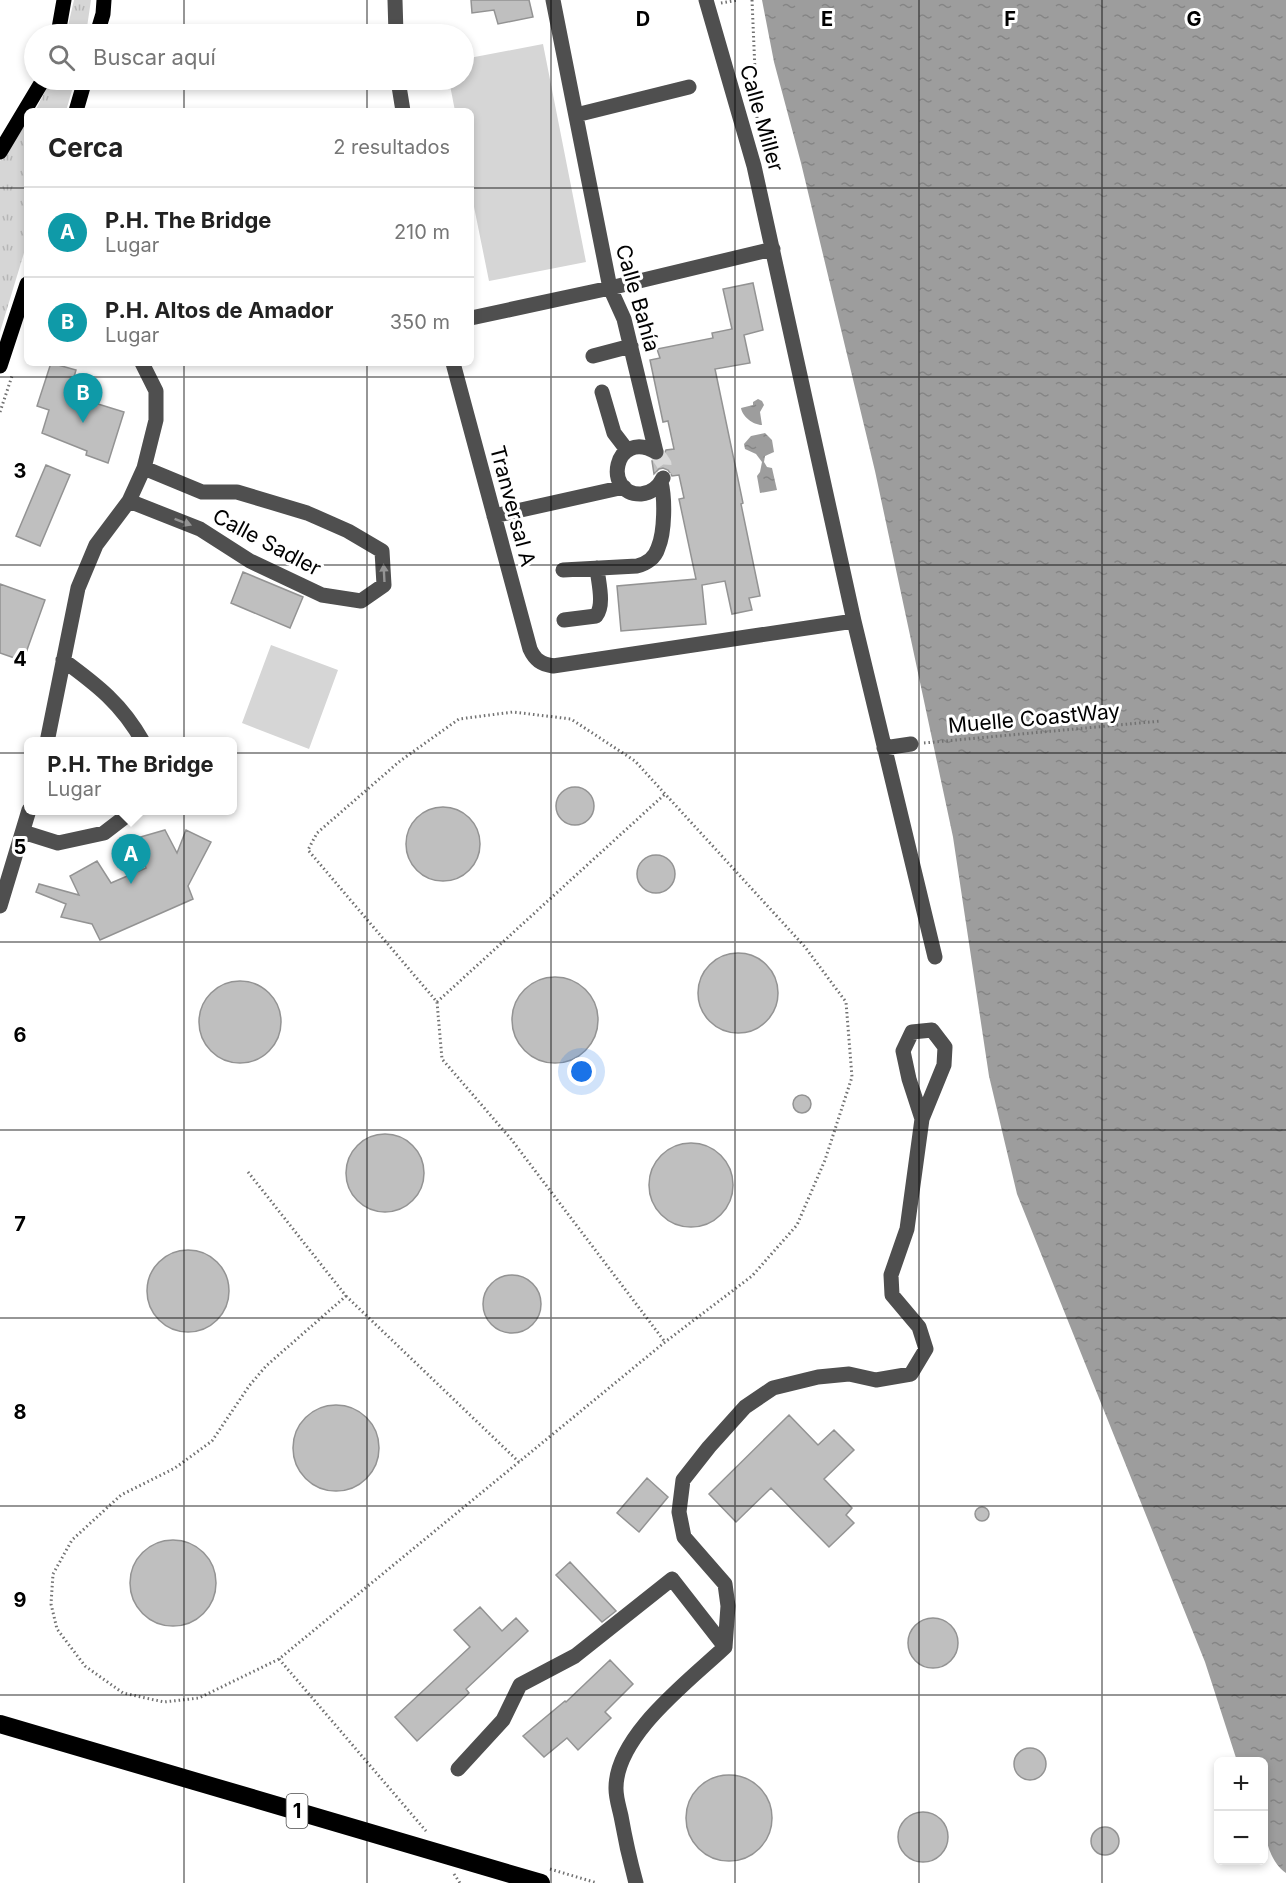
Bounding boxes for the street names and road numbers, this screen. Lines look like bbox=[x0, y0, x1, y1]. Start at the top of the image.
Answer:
street label: Calle Miller bbox=[735, 62, 789, 174]
street label: Calle Bahía bbox=[611, 242, 665, 354]
street label: Tranversal A bbox=[485, 443, 541, 569]
street label: Calle Sadler bbox=[209, 503, 325, 581]
street label: Muelle CoastWay bbox=[947, 698, 1121, 738]
road number: 1 bbox=[286, 1794, 308, 1828]

